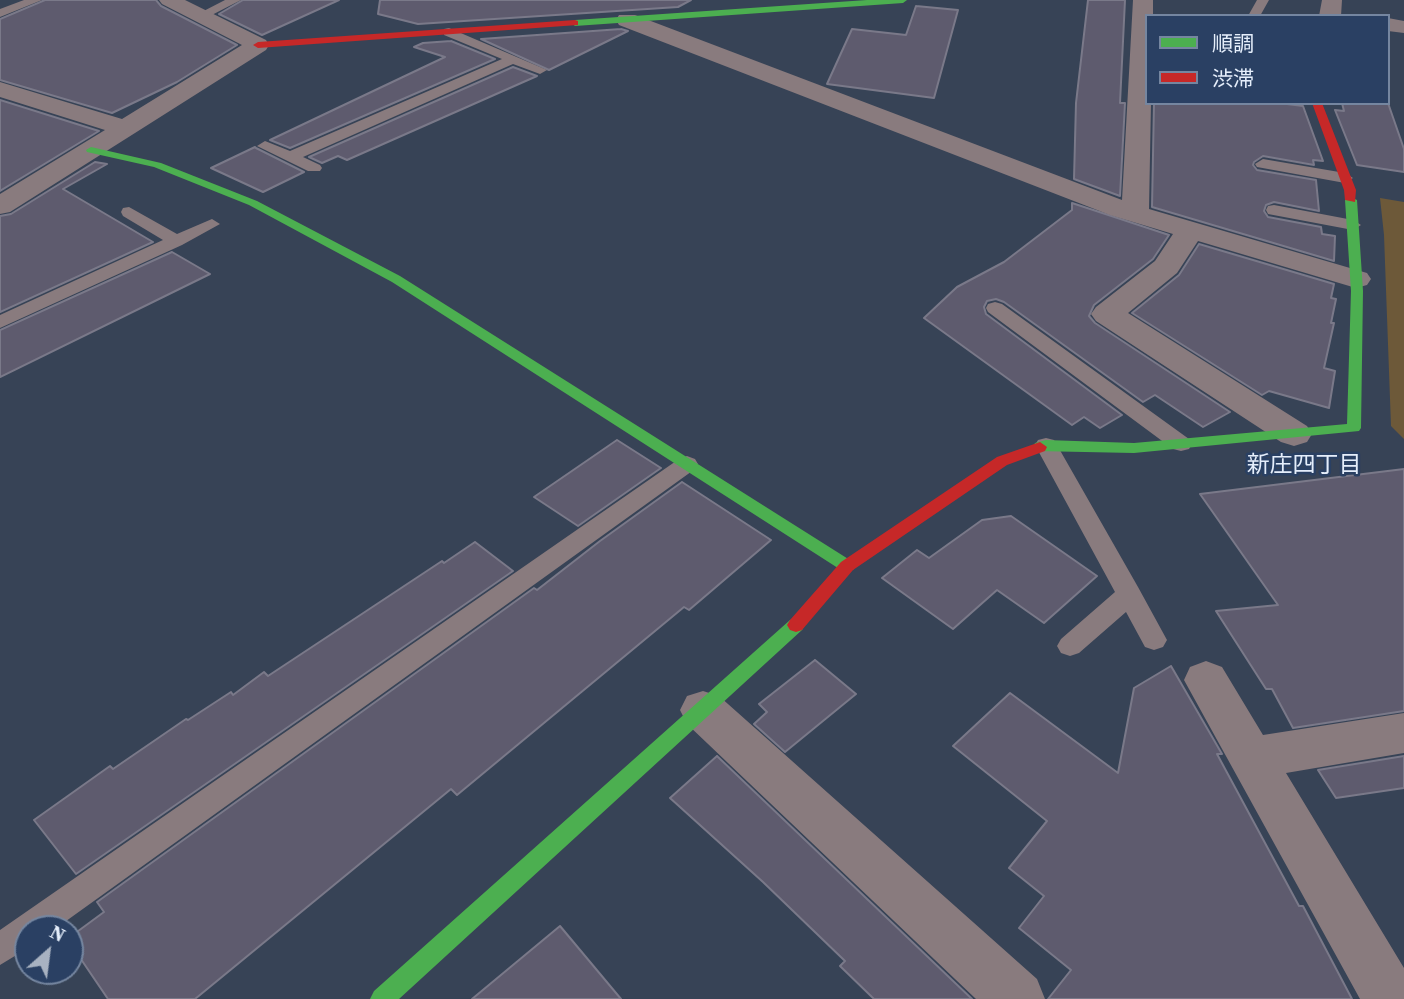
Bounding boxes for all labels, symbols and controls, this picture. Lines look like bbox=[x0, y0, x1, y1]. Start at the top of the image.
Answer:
legend bbox=[1145, 14, 1390, 105]
text: 順調 bbox=[1212, 29, 1254, 58]
text: 渋滞 bbox=[1212, 64, 1254, 93]
district label: 新庄四丁目 bbox=[1247, 452, 1361, 480]
north arrow bbox=[14, 915, 84, 985]
text: N bbox=[46, 918, 70, 948]

